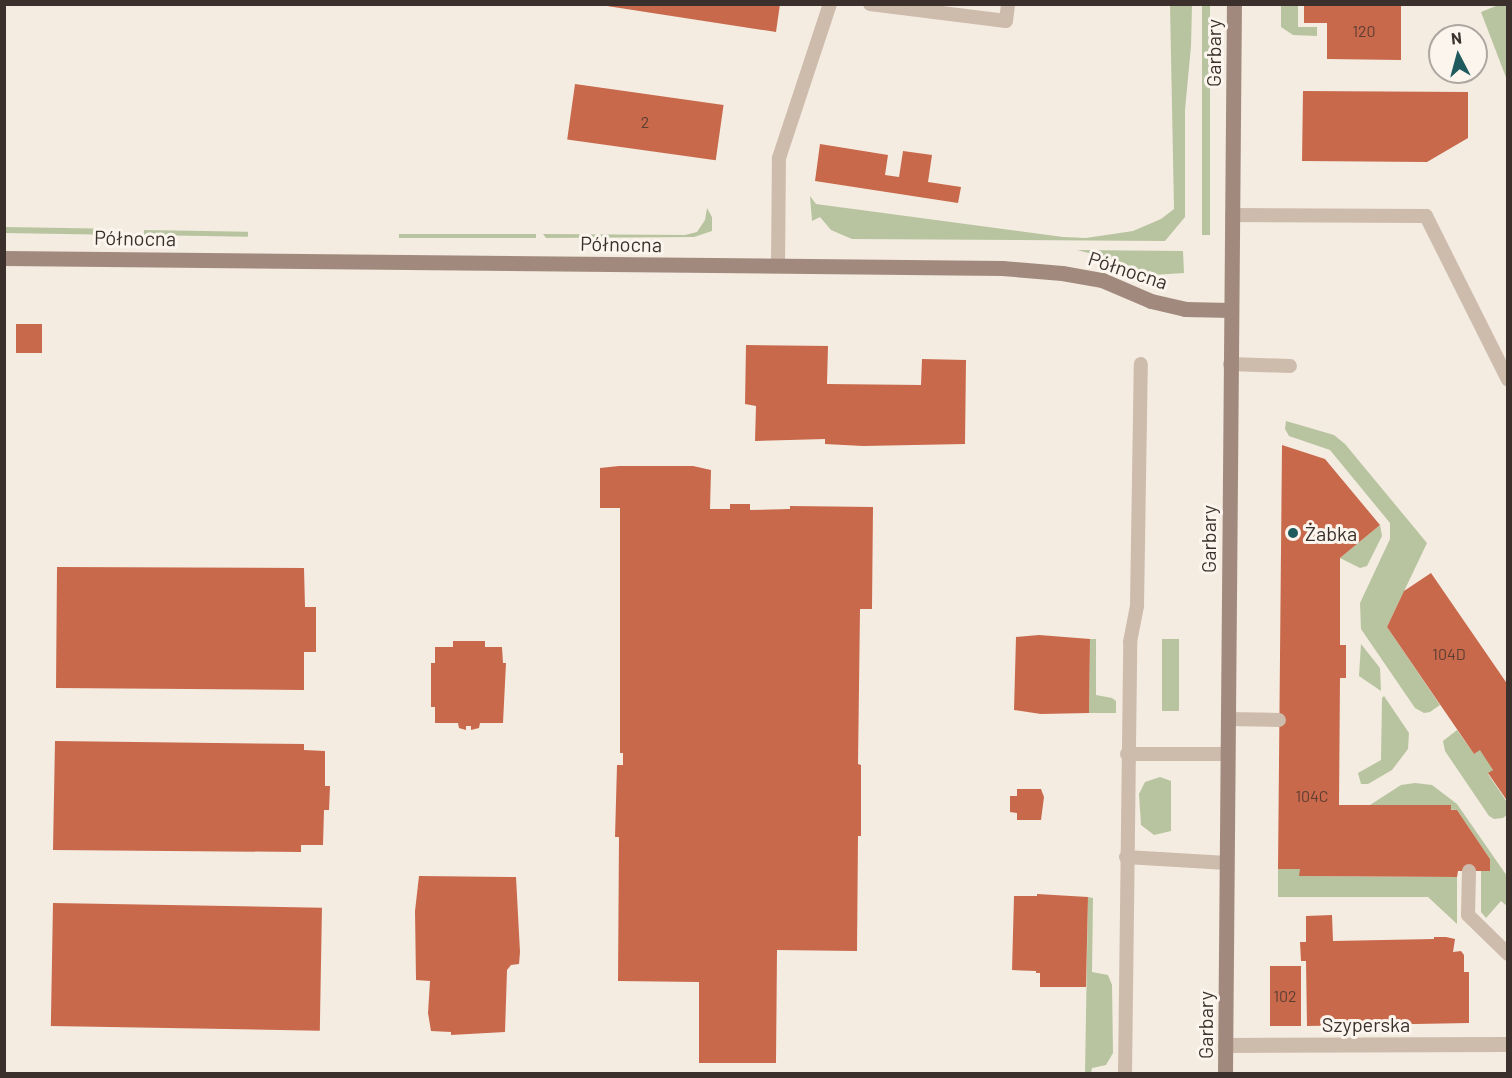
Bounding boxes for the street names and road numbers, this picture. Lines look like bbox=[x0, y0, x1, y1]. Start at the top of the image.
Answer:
street label: Garbary bbox=[1201, 19, 1225, 87]
street label: Północna bbox=[94, 225, 176, 251]
street label: Północna bbox=[580, 231, 662, 257]
street label: Północna bbox=[1085, 246, 1171, 294]
street label: Garbary bbox=[1196, 505, 1220, 573]
street label: Garbary bbox=[1193, 991, 1217, 1059]
street label: Szyperska bbox=[1322, 1012, 1410, 1036]

